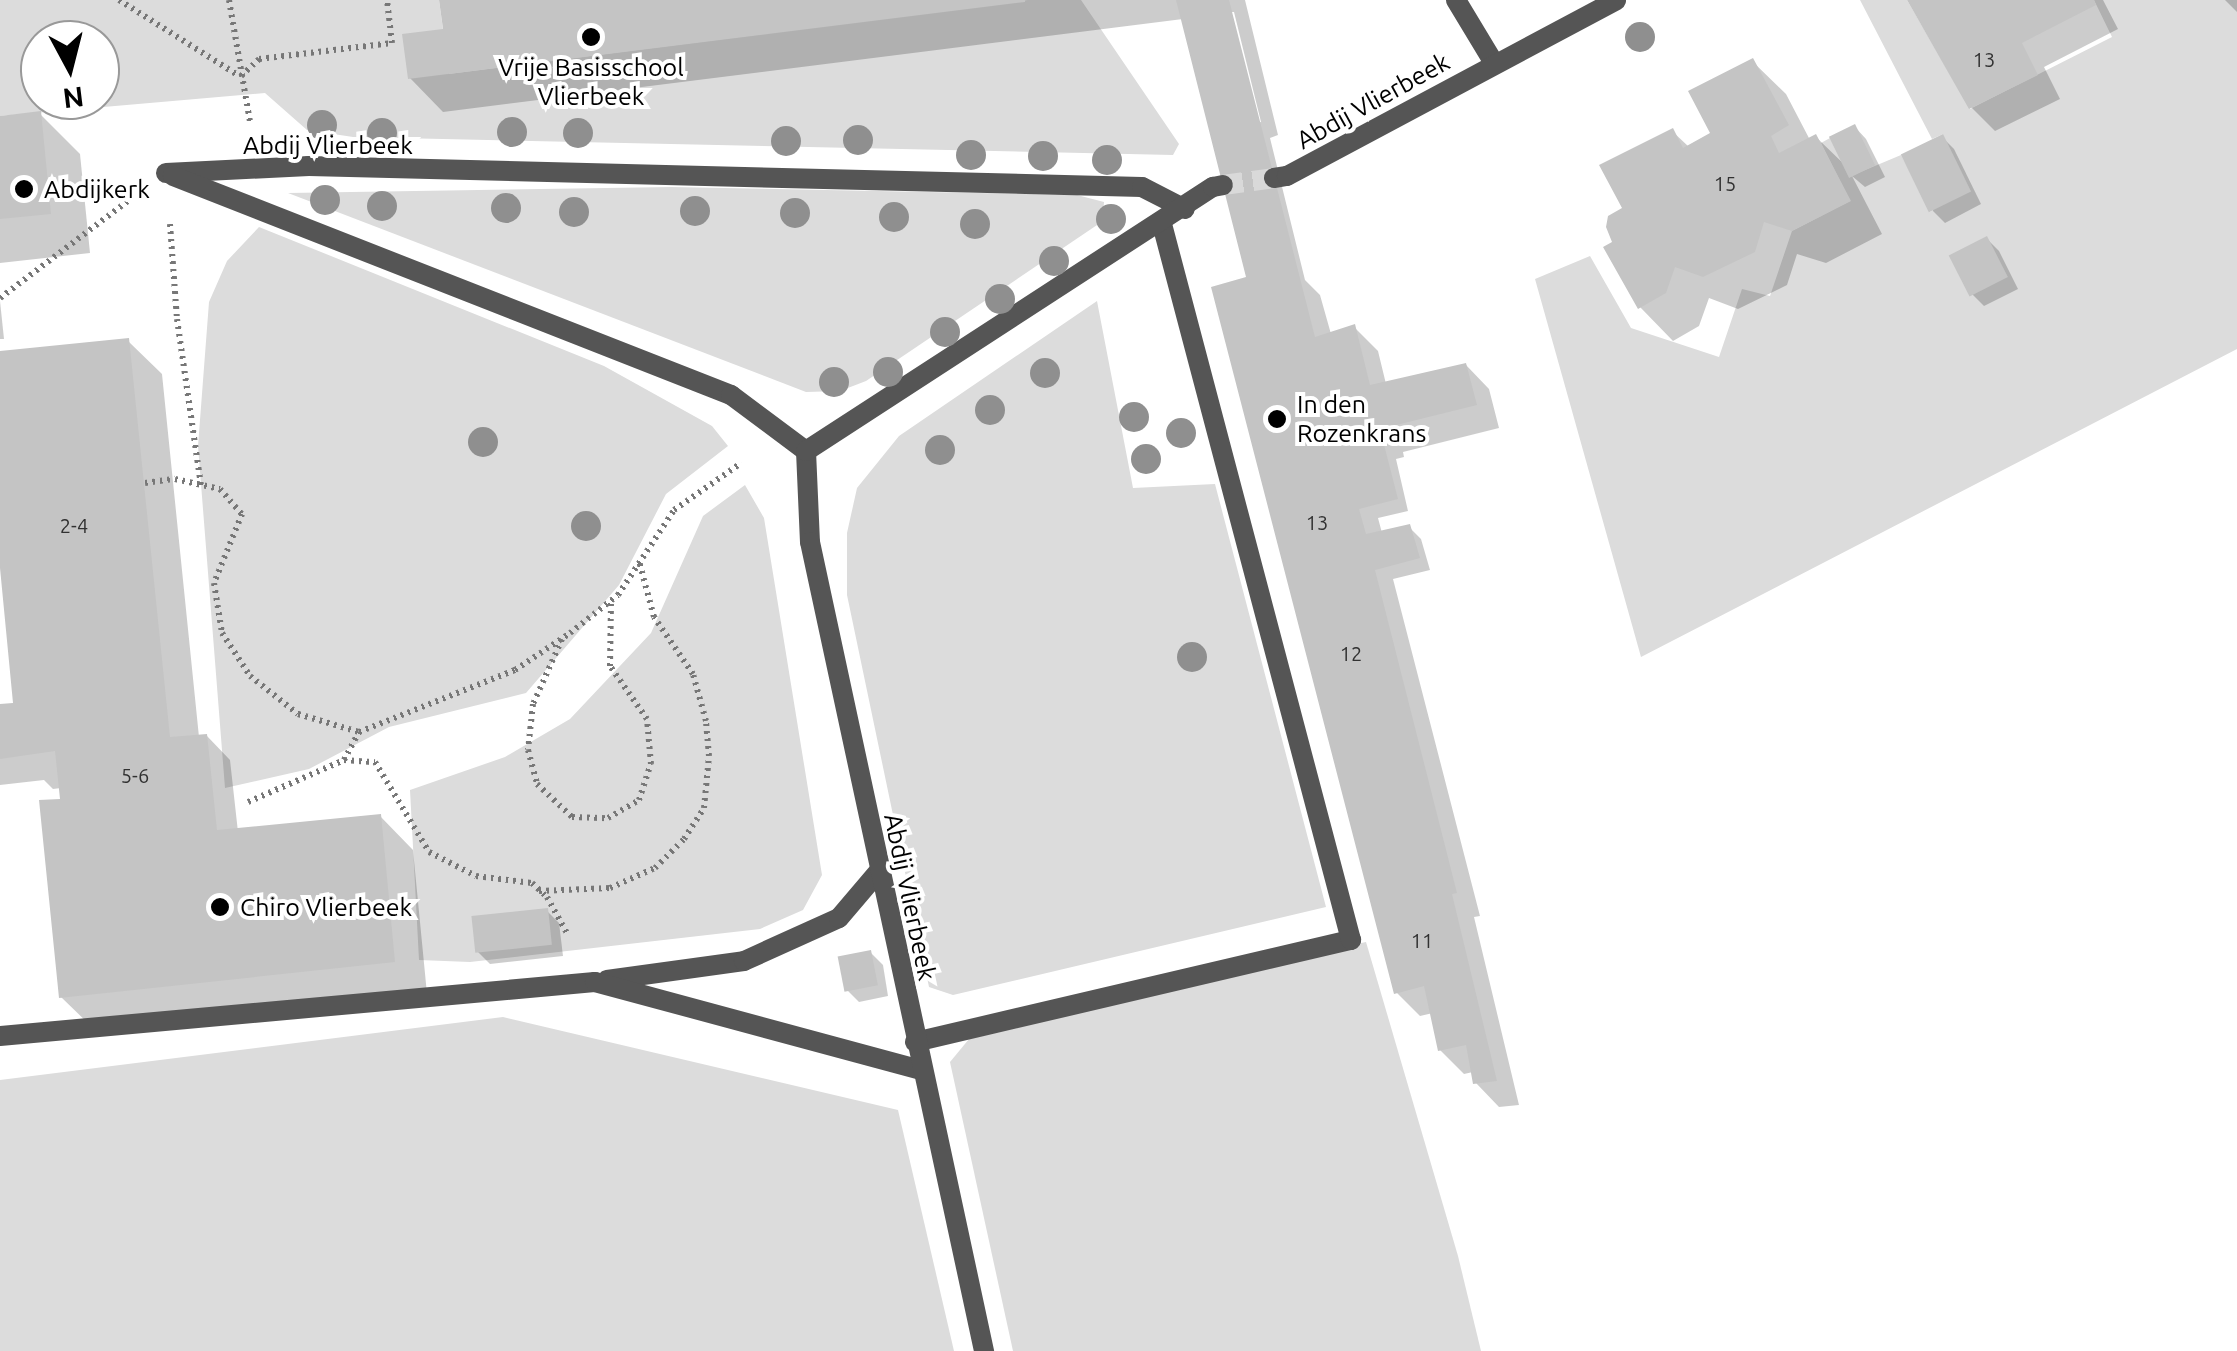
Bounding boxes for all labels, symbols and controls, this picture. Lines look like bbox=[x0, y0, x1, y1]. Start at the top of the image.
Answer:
north arrow bbox=[20, 20, 120, 120]
marker: Vrije Basisschool Vlierbeek bbox=[580, 26, 602, 48]
street label: Abdij Vlierbeek bbox=[1291, 47, 1455, 155]
house number: 13 bbox=[1973, 47, 1995, 71]
place label: Vrije Basisschool Vlierbeek bbox=[498, 53, 684, 112]
text: N bbox=[61, 82, 86, 115]
street label: Abdij Vlierbeek bbox=[243, 130, 413, 160]
house number: 15 bbox=[1714, 171, 1736, 195]
place label: Abdijkerk bbox=[44, 174, 150, 204]
marker: Abdijkerk bbox=[13, 178, 35, 200]
place label: In den Rozenkrans bbox=[1297, 390, 1426, 449]
marker: In den Rozenkrans bbox=[1266, 408, 1288, 430]
house number: 13 bbox=[1306, 510, 1328, 534]
house number: 2-4 bbox=[60, 513, 88, 537]
house number: 12 bbox=[1340, 641, 1362, 665]
house number: 5-6 bbox=[121, 763, 149, 787]
street label: Abdij Vlierbeek bbox=[878, 811, 942, 983]
place label: Chiro Vlierbeek bbox=[240, 892, 412, 922]
marker: Chiro Vlierbeek bbox=[209, 896, 231, 918]
house number: 11 bbox=[1411, 928, 1433, 952]

